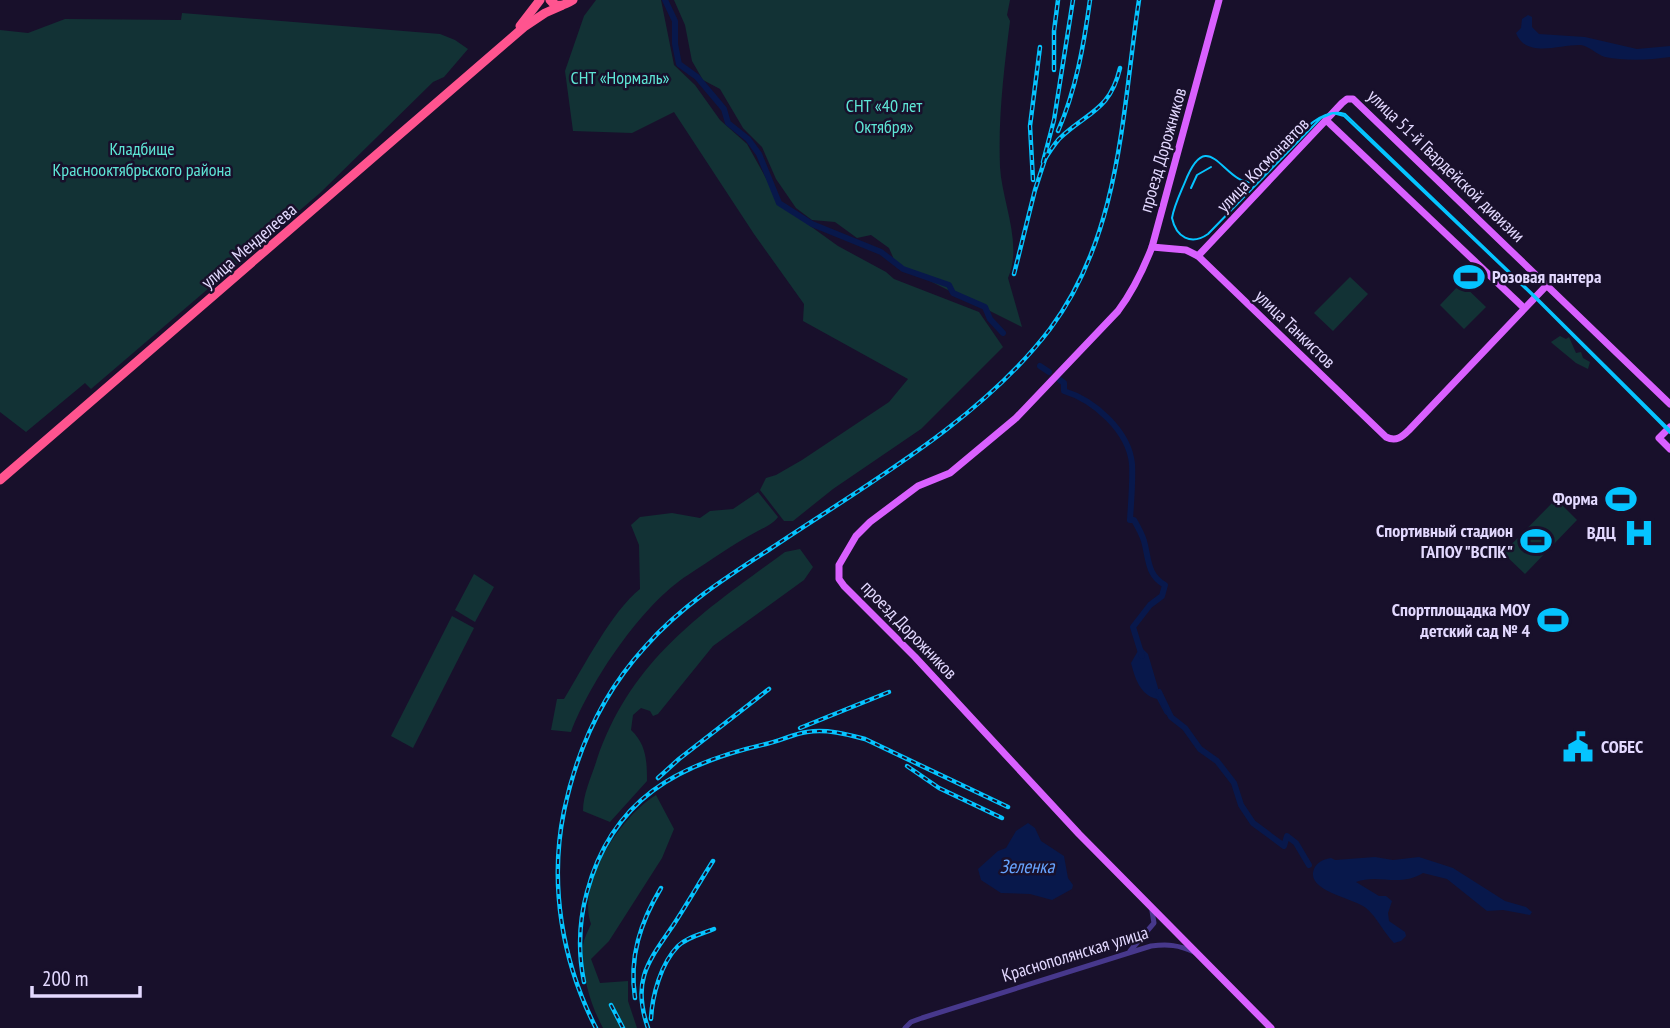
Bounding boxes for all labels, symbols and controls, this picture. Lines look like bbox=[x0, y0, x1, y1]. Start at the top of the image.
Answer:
park label: СНТ «Нормаль» bbox=[570, 66, 670, 89]
street label: улица 51-й Гвардейской дивизии bbox=[1363, 84, 1530, 247]
street label: проезд Дорожников bbox=[1134, 85, 1191, 215]
park label: СНТ «40 лет Октября» bbox=[846, 94, 923, 138]
street label: улица Космонавтов bbox=[1212, 112, 1314, 217]
park label: Кладбище Краснооктябрьского района bbox=[52, 137, 232, 181]
street label: улица Менделеева bbox=[196, 198, 301, 293]
sports icon: Розовая пантера bbox=[1452, 260, 1486, 294]
place label: Розовая пантера bbox=[1492, 265, 1601, 288]
street label: улица Танкистов bbox=[1250, 284, 1341, 373]
sports icon: Форма bbox=[1604, 482, 1638, 516]
place label: Форма bbox=[1552, 487, 1598, 510]
hospital icon: ВДЦ bbox=[1622, 516, 1656, 550]
place label: Спортивный стадион ГАПОУ "ВСПК" bbox=[1376, 519, 1513, 563]
place label: ВДЦ bbox=[1587, 521, 1616, 544]
sports icon: Спортивный стадион ГАПОУ "ВСПК" bbox=[1519, 524, 1553, 558]
street label: проезд Дорожников bbox=[856, 575, 962, 684]
place label: Спортплощадка МОУ детский сад № 4 bbox=[1392, 598, 1530, 642]
sports icon: Спортплощадка МОУ детский сад № 4 bbox=[1536, 603, 1570, 637]
public building icon: СОБЕС bbox=[1561, 730, 1595, 764]
place label: СОБЕС bbox=[1601, 735, 1643, 758]
water label: Зеленка bbox=[1000, 854, 1056, 878]
street label: Краснополянская улица bbox=[999, 920, 1151, 987]
scale bar bbox=[32, 954, 140, 998]
text: 200 m bbox=[42, 965, 88, 992]

